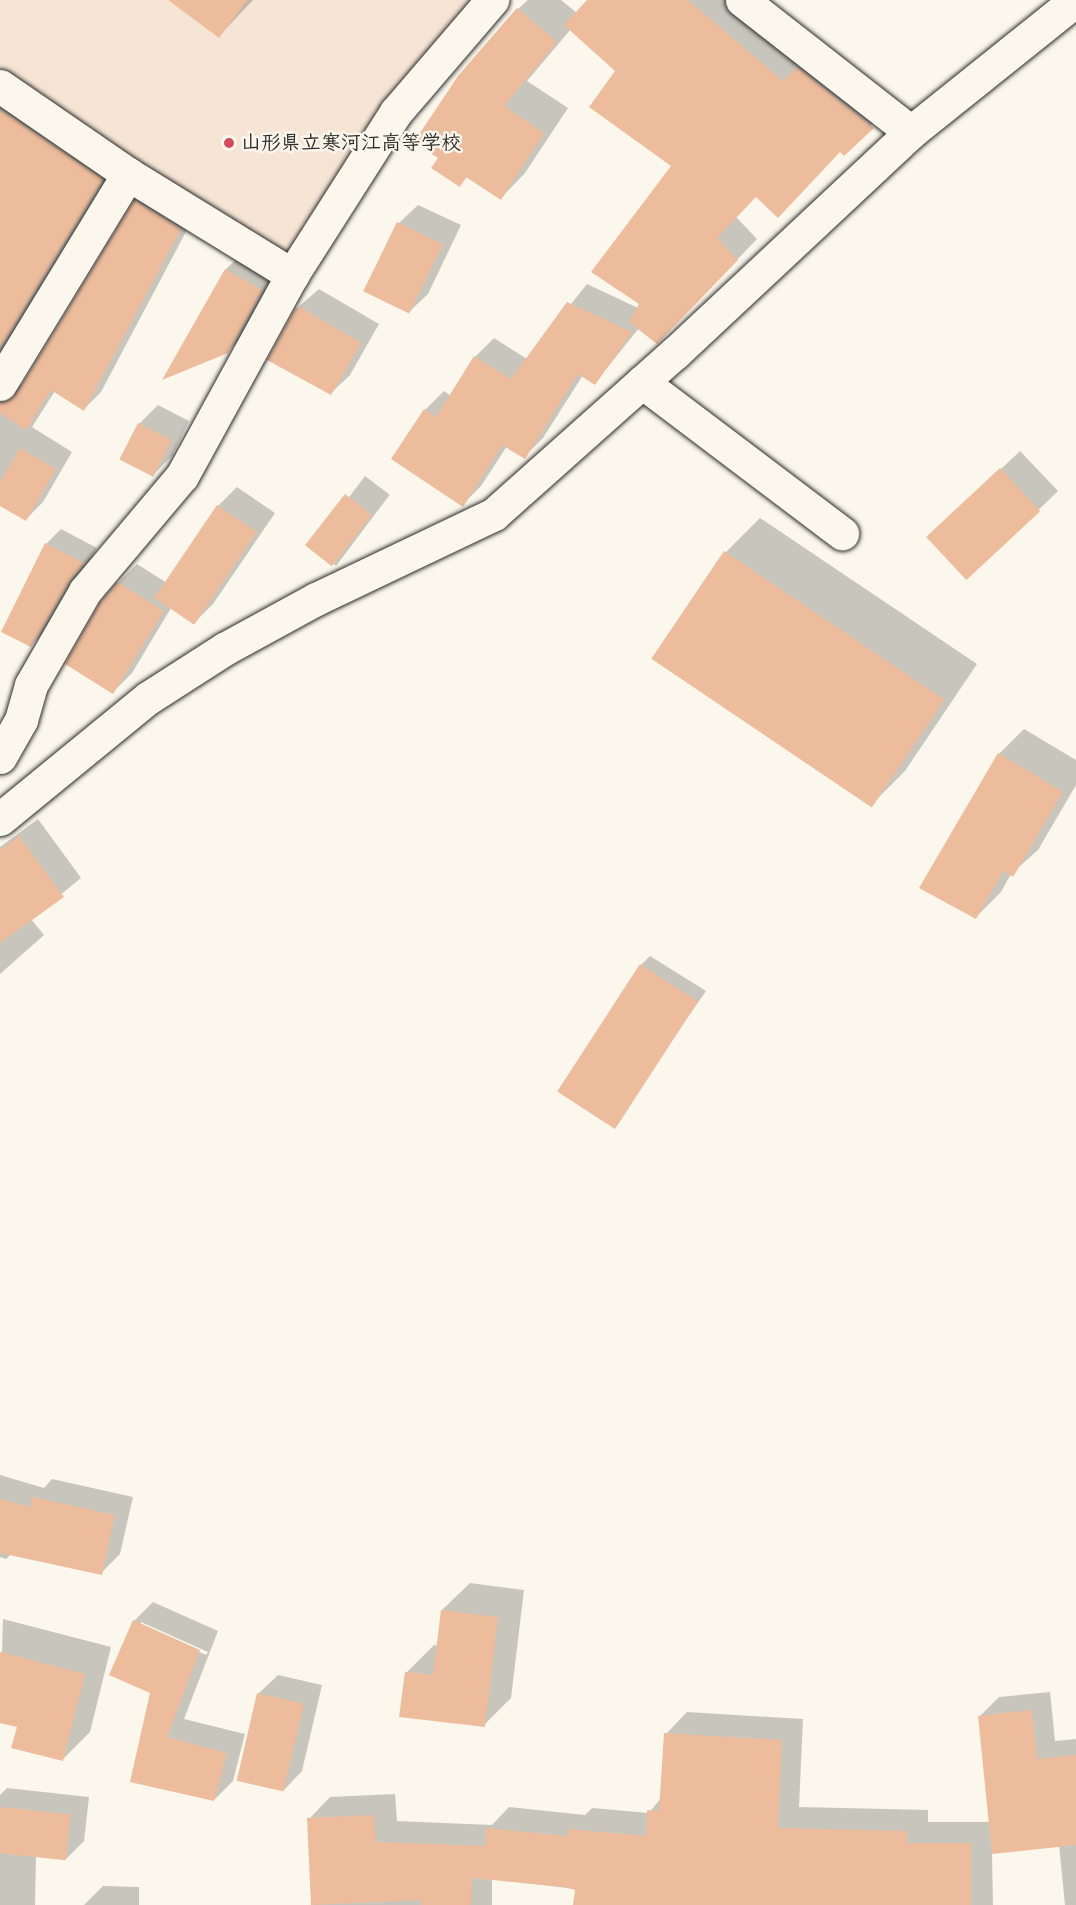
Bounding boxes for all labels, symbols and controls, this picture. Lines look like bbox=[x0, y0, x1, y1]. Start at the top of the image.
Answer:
place label: 山形県立寒河江高等学校 bbox=[241, 131, 461, 155]
marker: 山形県立寒河江高等学校 bbox=[222, 136, 236, 150]

